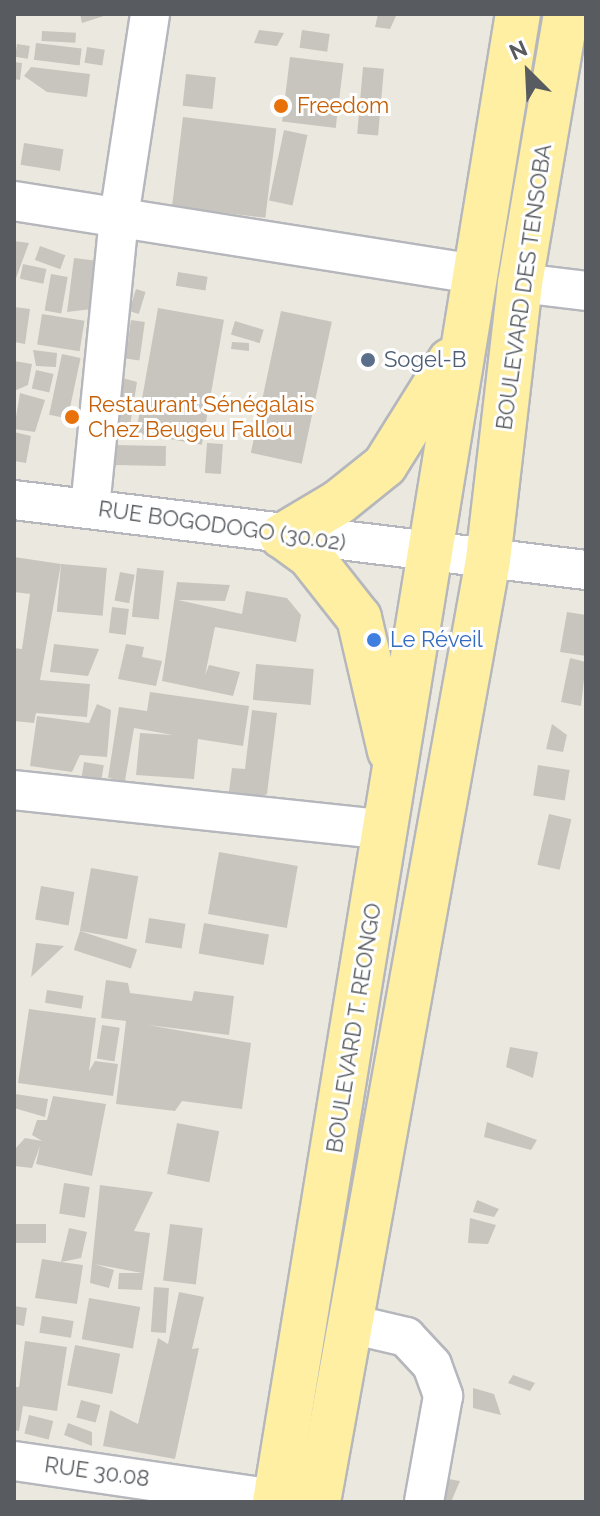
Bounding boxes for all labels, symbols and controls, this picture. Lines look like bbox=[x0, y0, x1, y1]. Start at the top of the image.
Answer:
north arrow bbox=[488, 32, 568, 112]
text: N bbox=[505, 35, 531, 65]
place label: Freedom bbox=[297, 93, 389, 119]
marker: Freedom bbox=[272, 97, 290, 115]
street label: BOULEVARD DES TENSOBA bbox=[491, 142, 557, 432]
place label: Sogel-B bbox=[384, 347, 466, 373]
marker: Sogel-B bbox=[359, 351, 377, 369]
place label: Restaurant Sénégalais Chez Beugeu Fallou bbox=[88, 391, 314, 442]
marker: Restaurant Sénégalais Chez Beugeu Fallou bbox=[63, 408, 81, 426]
street label: RUE BOGODOGO (30.02) bbox=[97, 496, 347, 556]
place label: Le Réveil bbox=[390, 627, 483, 653]
marker: Le Réveil bbox=[365, 631, 383, 649]
street label: BOULEVARD T. REONGO bbox=[321, 901, 387, 1155]
street label: RUE 30.08 bbox=[43, 1452, 151, 1492]

